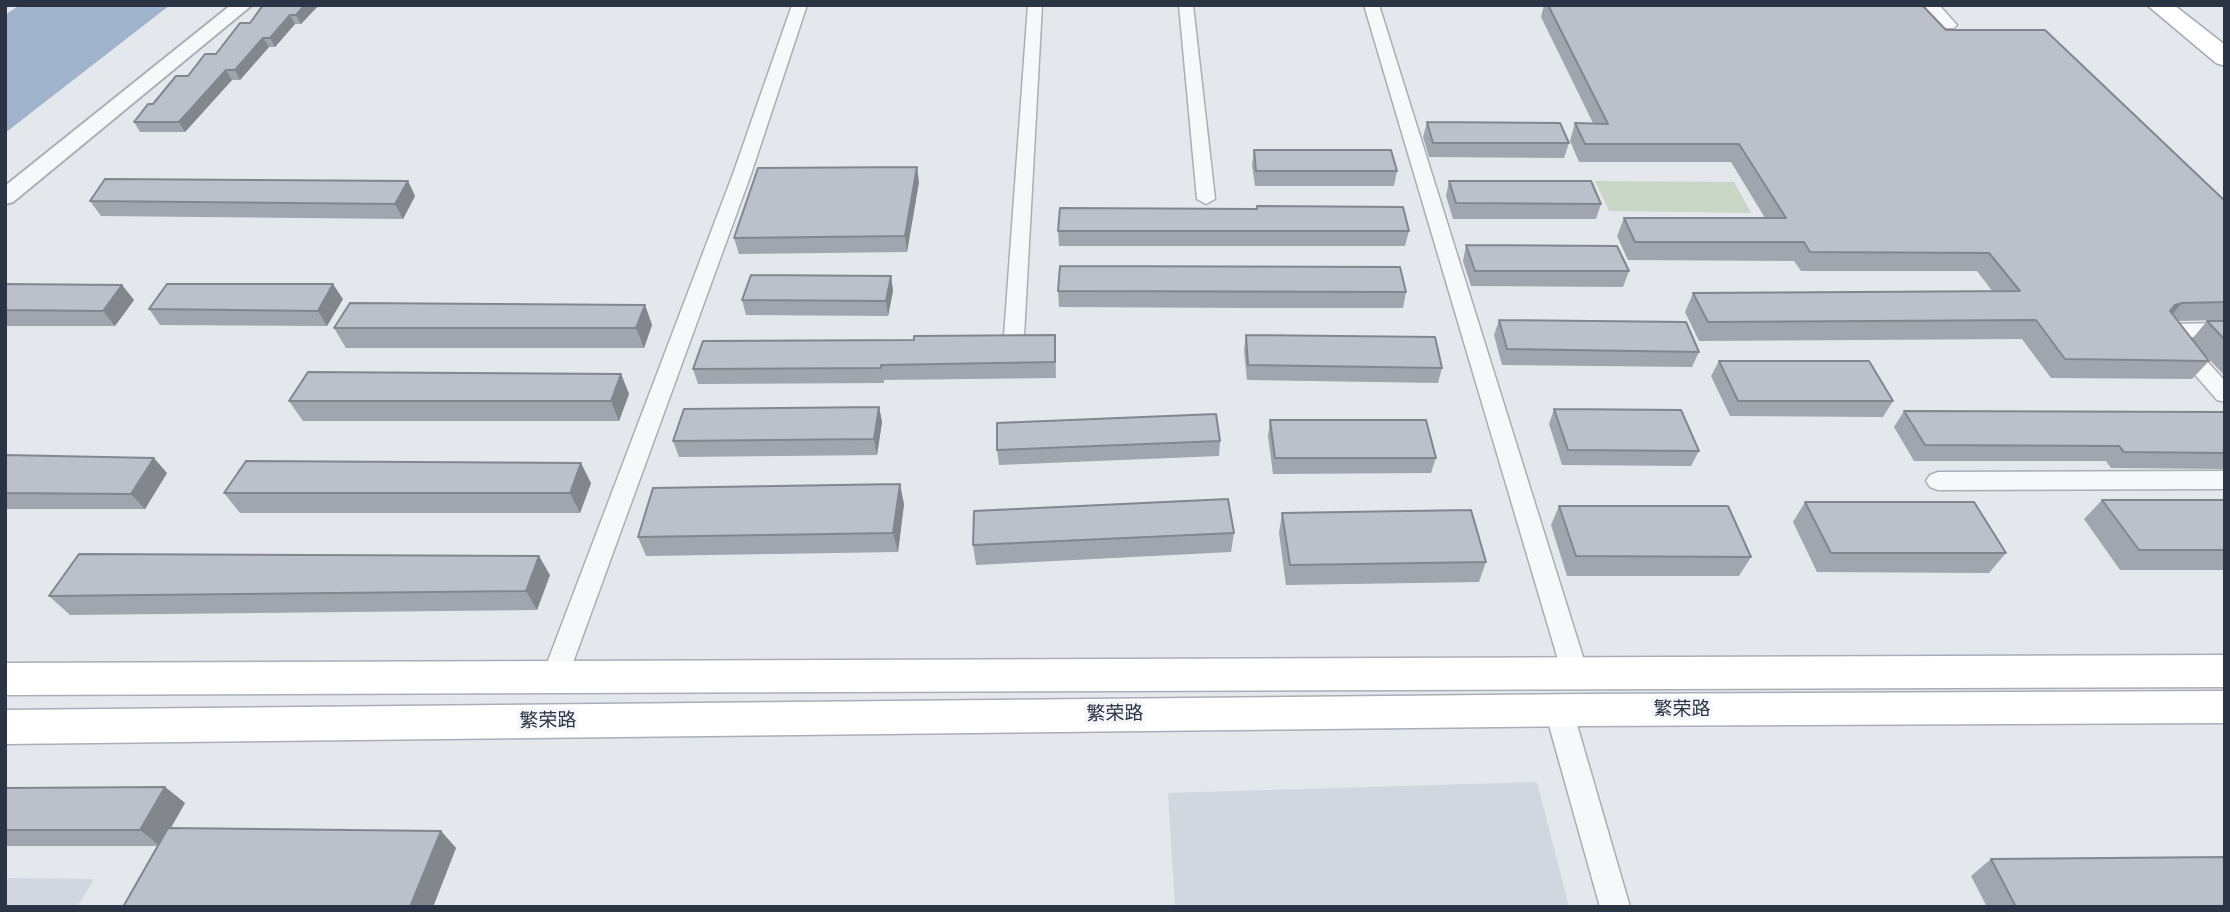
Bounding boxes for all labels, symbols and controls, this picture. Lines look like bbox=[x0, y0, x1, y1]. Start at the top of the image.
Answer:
street label: 繁荣路 bbox=[1654, 699, 1710, 721]
street label: 繁荣路 bbox=[1086, 703, 1144, 727]
street label: 繁荣路 bbox=[519, 710, 577, 734]

